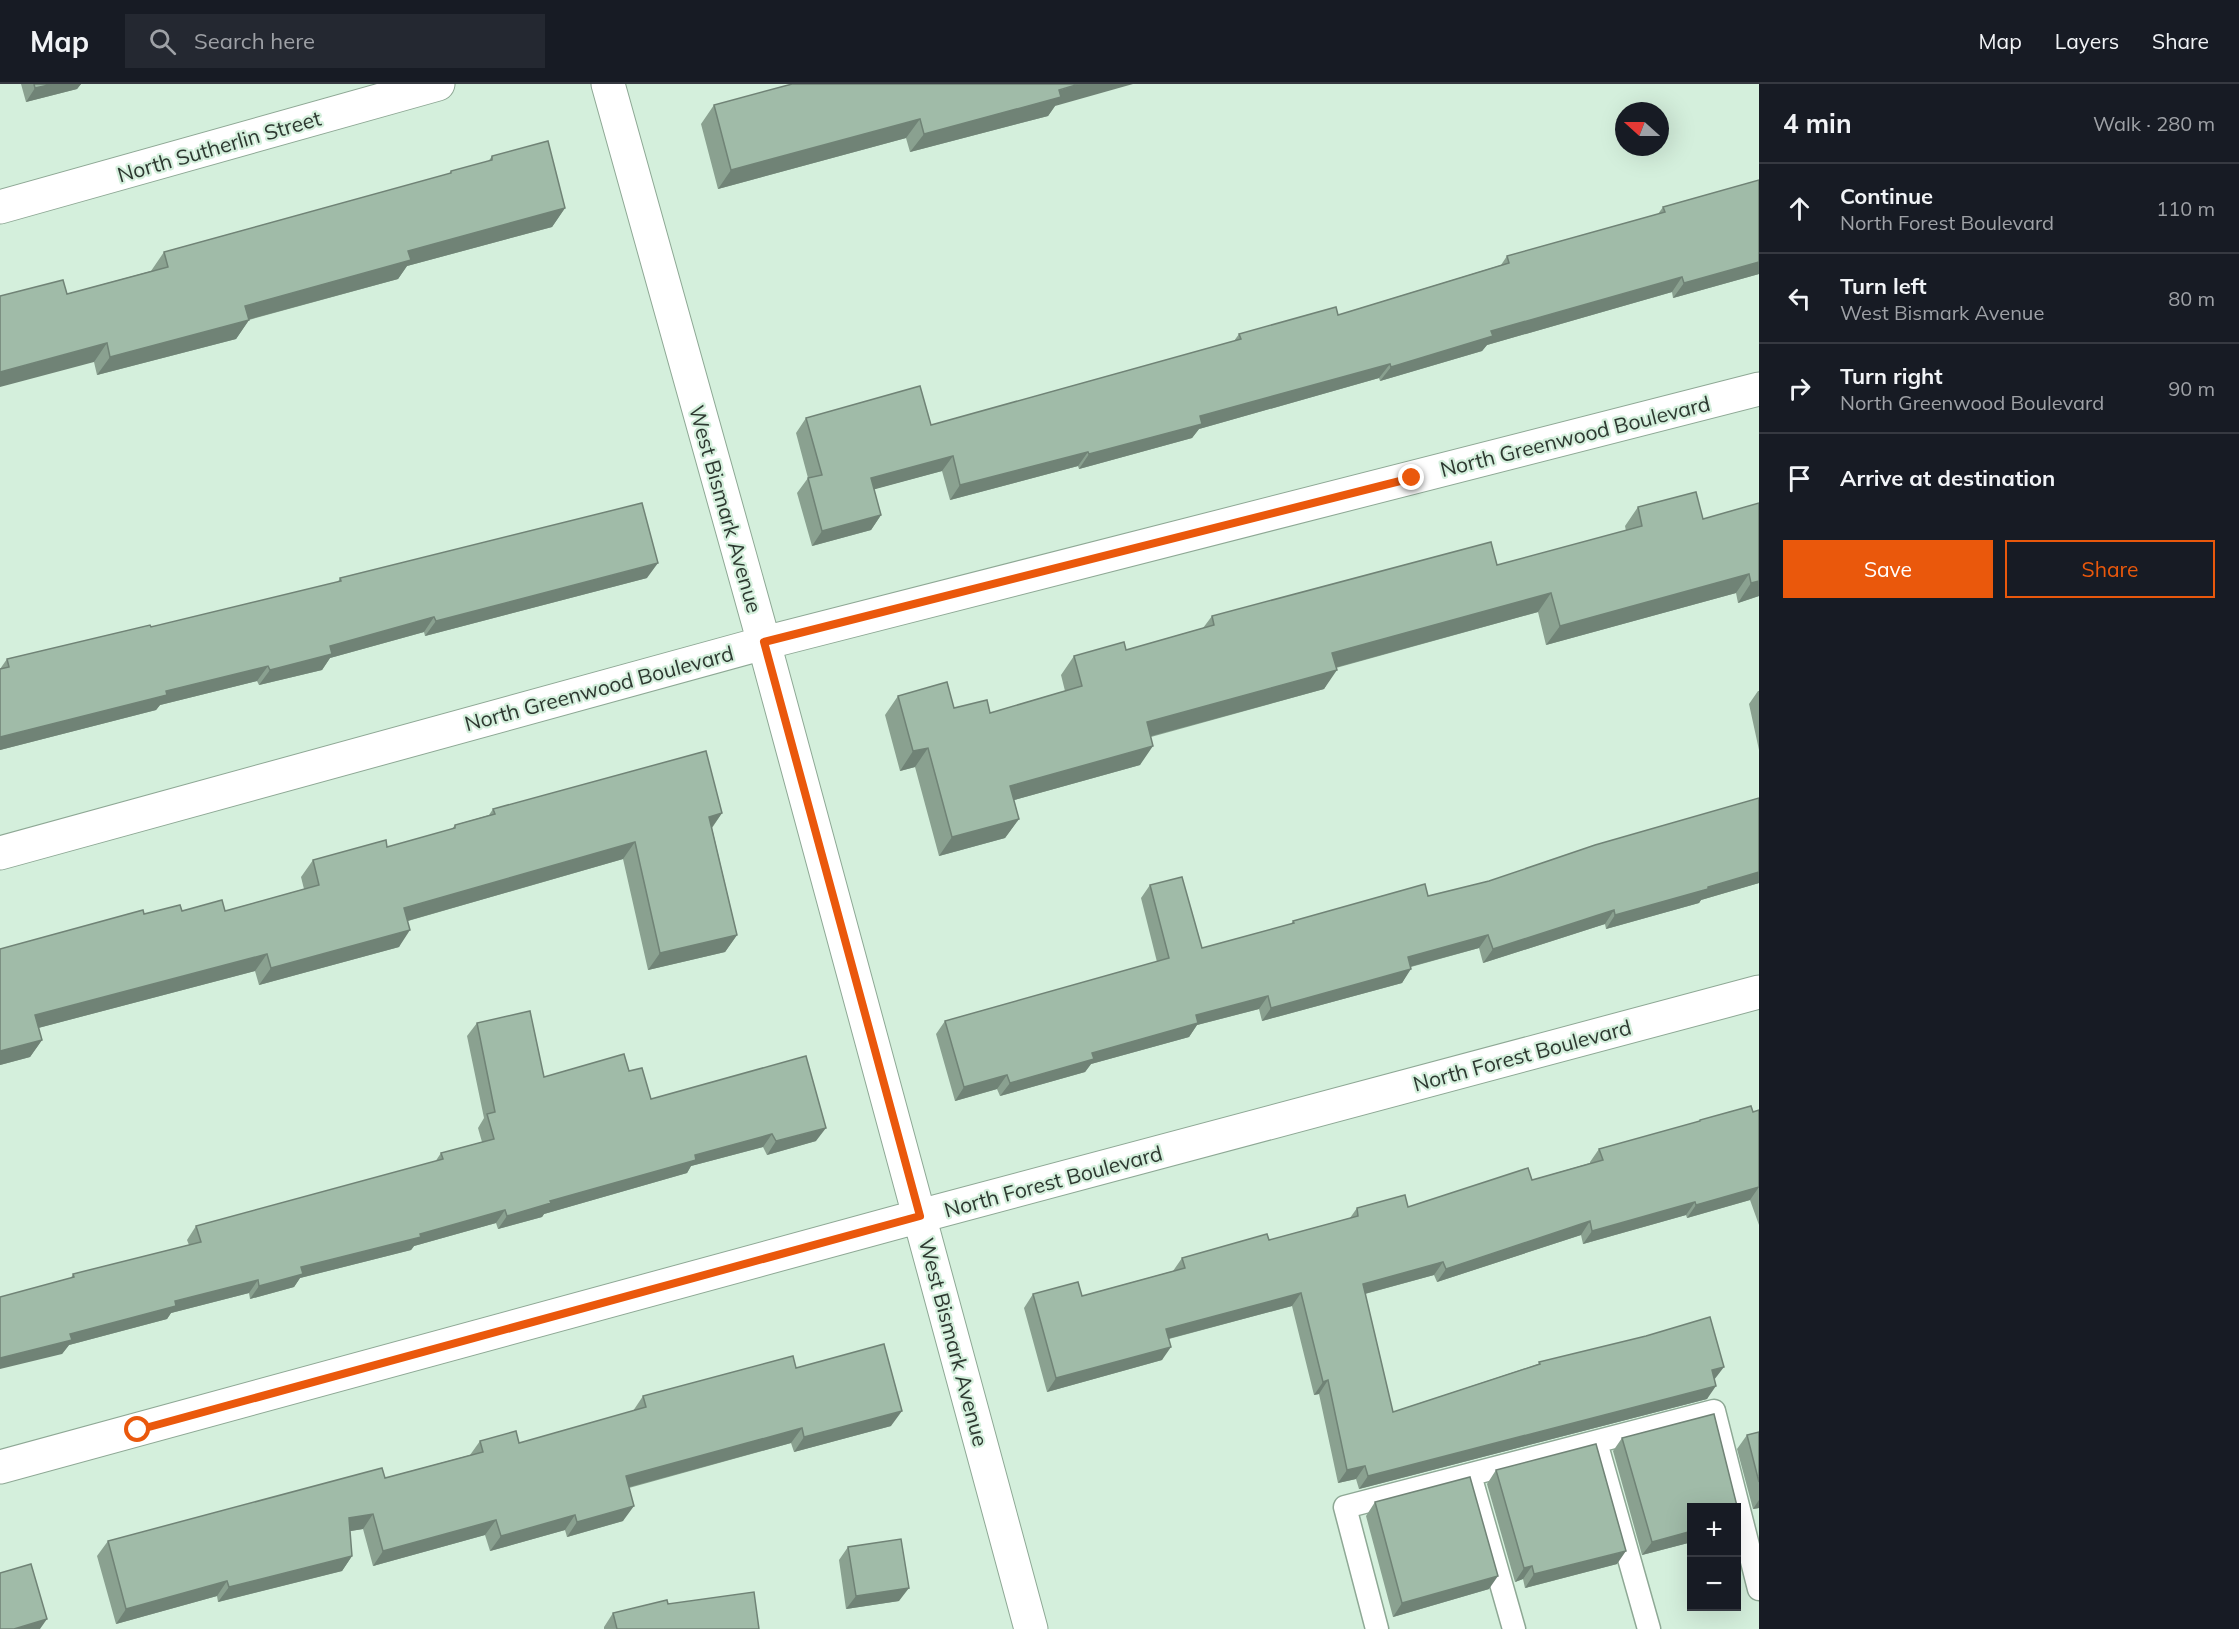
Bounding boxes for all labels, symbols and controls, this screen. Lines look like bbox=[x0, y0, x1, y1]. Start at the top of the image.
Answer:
search box bbox=[125, 14, 545, 68]
text: Map bbox=[30, 24, 89, 59]
icon: search bbox=[146, 25, 179, 58]
text: Search here bbox=[194, 27, 315, 55]
text: Map bbox=[1979, 28, 2022, 54]
text: Layers bbox=[2055, 28, 2119, 54]
text: Share bbox=[2152, 28, 2209, 54]
north arrow bbox=[1615, 102, 1669, 156]
street label: North Sutherlin Street bbox=[114, 104, 324, 188]
text: 4 min bbox=[1783, 107, 1852, 140]
text: Walk · 280 m bbox=[2093, 111, 2215, 136]
text: Continue bbox=[1840, 182, 1933, 210]
icon: ahead bbox=[1783, 192, 1816, 225]
text: 110 m bbox=[2156, 196, 2215, 221]
text: North Forest Boulevard bbox=[1840, 210, 2054, 235]
text: Turn left bbox=[1840, 272, 1927, 300]
icon: left bbox=[1783, 282, 1816, 315]
text: 80 m bbox=[2168, 286, 2215, 311]
text: West Bismark Avenue bbox=[1840, 300, 2044, 325]
text: Turn right bbox=[1840, 362, 1943, 390]
icon: right bbox=[1783, 372, 1816, 405]
text: 90 m bbox=[2168, 376, 2215, 401]
street label: North Greenwood Boulevard bbox=[1437, 390, 1713, 482]
text: North Greenwood Boulevard bbox=[1840, 390, 2104, 415]
street label: West Bismark Avenue bbox=[684, 402, 768, 616]
icon: arrive bbox=[1783, 462, 1816, 495]
route end bbox=[1398, 464, 1424, 490]
text: Arrive at destination bbox=[1840, 464, 2055, 492]
button: Save bbox=[1783, 540, 1993, 598]
button: Share bbox=[2005, 540, 2215, 598]
street label: North Greenwood Boulevard bbox=[462, 640, 736, 736]
street label: North Forest Boulevard bbox=[1410, 1013, 1634, 1097]
street label: North Forest Boulevard bbox=[941, 1139, 1165, 1223]
street label: West Bismark Avenue bbox=[914, 1235, 994, 1449]
route start bbox=[124, 1416, 150, 1442]
map controls bbox=[1687, 1503, 1741, 1611]
button: + bbox=[1687, 1503, 1741, 1557]
button: − bbox=[1687, 1557, 1741, 1611]

